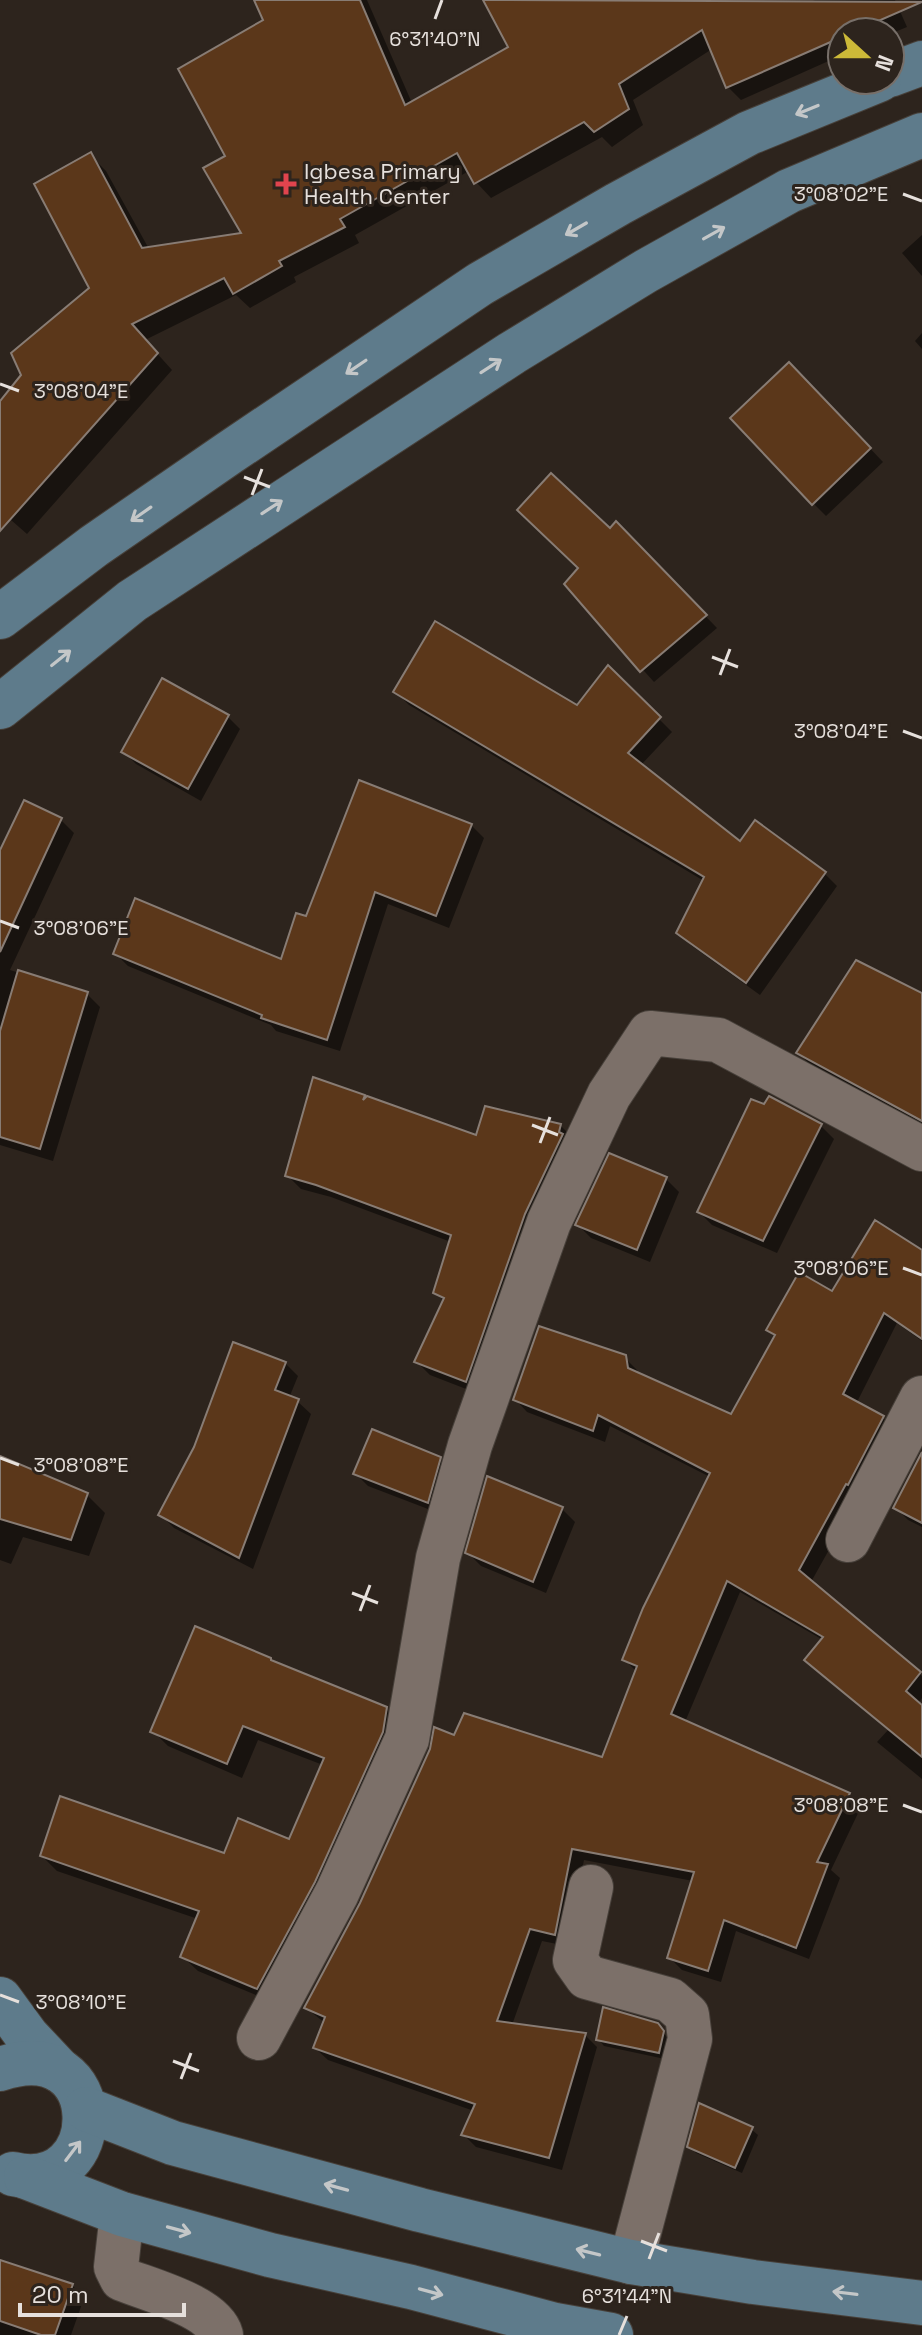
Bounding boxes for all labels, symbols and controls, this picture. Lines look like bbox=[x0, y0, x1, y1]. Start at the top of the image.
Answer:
north arrow bbox=[826, 16, 906, 96]
text: 6°31'40"N bbox=[389, 26, 481, 52]
text: N bbox=[869, 51, 900, 75]
one-way arrow bbox=[795, 103, 819, 118]
place label: Igbesa Primary Health Center bbox=[304, 157, 461, 210]
marker: Igbesa Primary Health Center bbox=[275, 173, 297, 195]
text: 3°08'02"E bbox=[794, 181, 888, 207]
one-way arrow bbox=[565, 221, 588, 237]
one-way arrow bbox=[701, 225, 725, 240]
one-way arrow bbox=[479, 358, 501, 375]
one-way arrow bbox=[345, 360, 368, 376]
text: 3°08'04"E bbox=[34, 378, 128, 404]
one-way arrow bbox=[260, 499, 283, 515]
one-way arrow bbox=[131, 506, 153, 522]
one-way arrow bbox=[50, 650, 71, 667]
text: 3°08'04"E bbox=[794, 718, 888, 744]
text: 3°08'06"E bbox=[34, 915, 128, 941]
text: 3°08'06"E bbox=[794, 1255, 888, 1281]
text: 3°08'08"E bbox=[33, 1452, 129, 1478]
text: 3°08'08"E bbox=[793, 1792, 889, 1818]
text: 3°08'10"E bbox=[36, 1989, 126, 2015]
one-way arrow bbox=[65, 2141, 82, 2162]
one-way arrow bbox=[324, 2179, 350, 2194]
one-way arrow bbox=[165, 2223, 191, 2238]
one-way arrow bbox=[576, 2243, 602, 2258]
scale bar bbox=[20, 2267, 184, 2317]
text: 20 m bbox=[32, 2279, 89, 2310]
text: 6°31'44"N bbox=[582, 2283, 672, 2309]
one-way arrow bbox=[418, 2286, 444, 2301]
one-way arrow bbox=[832, 2286, 858, 2301]

